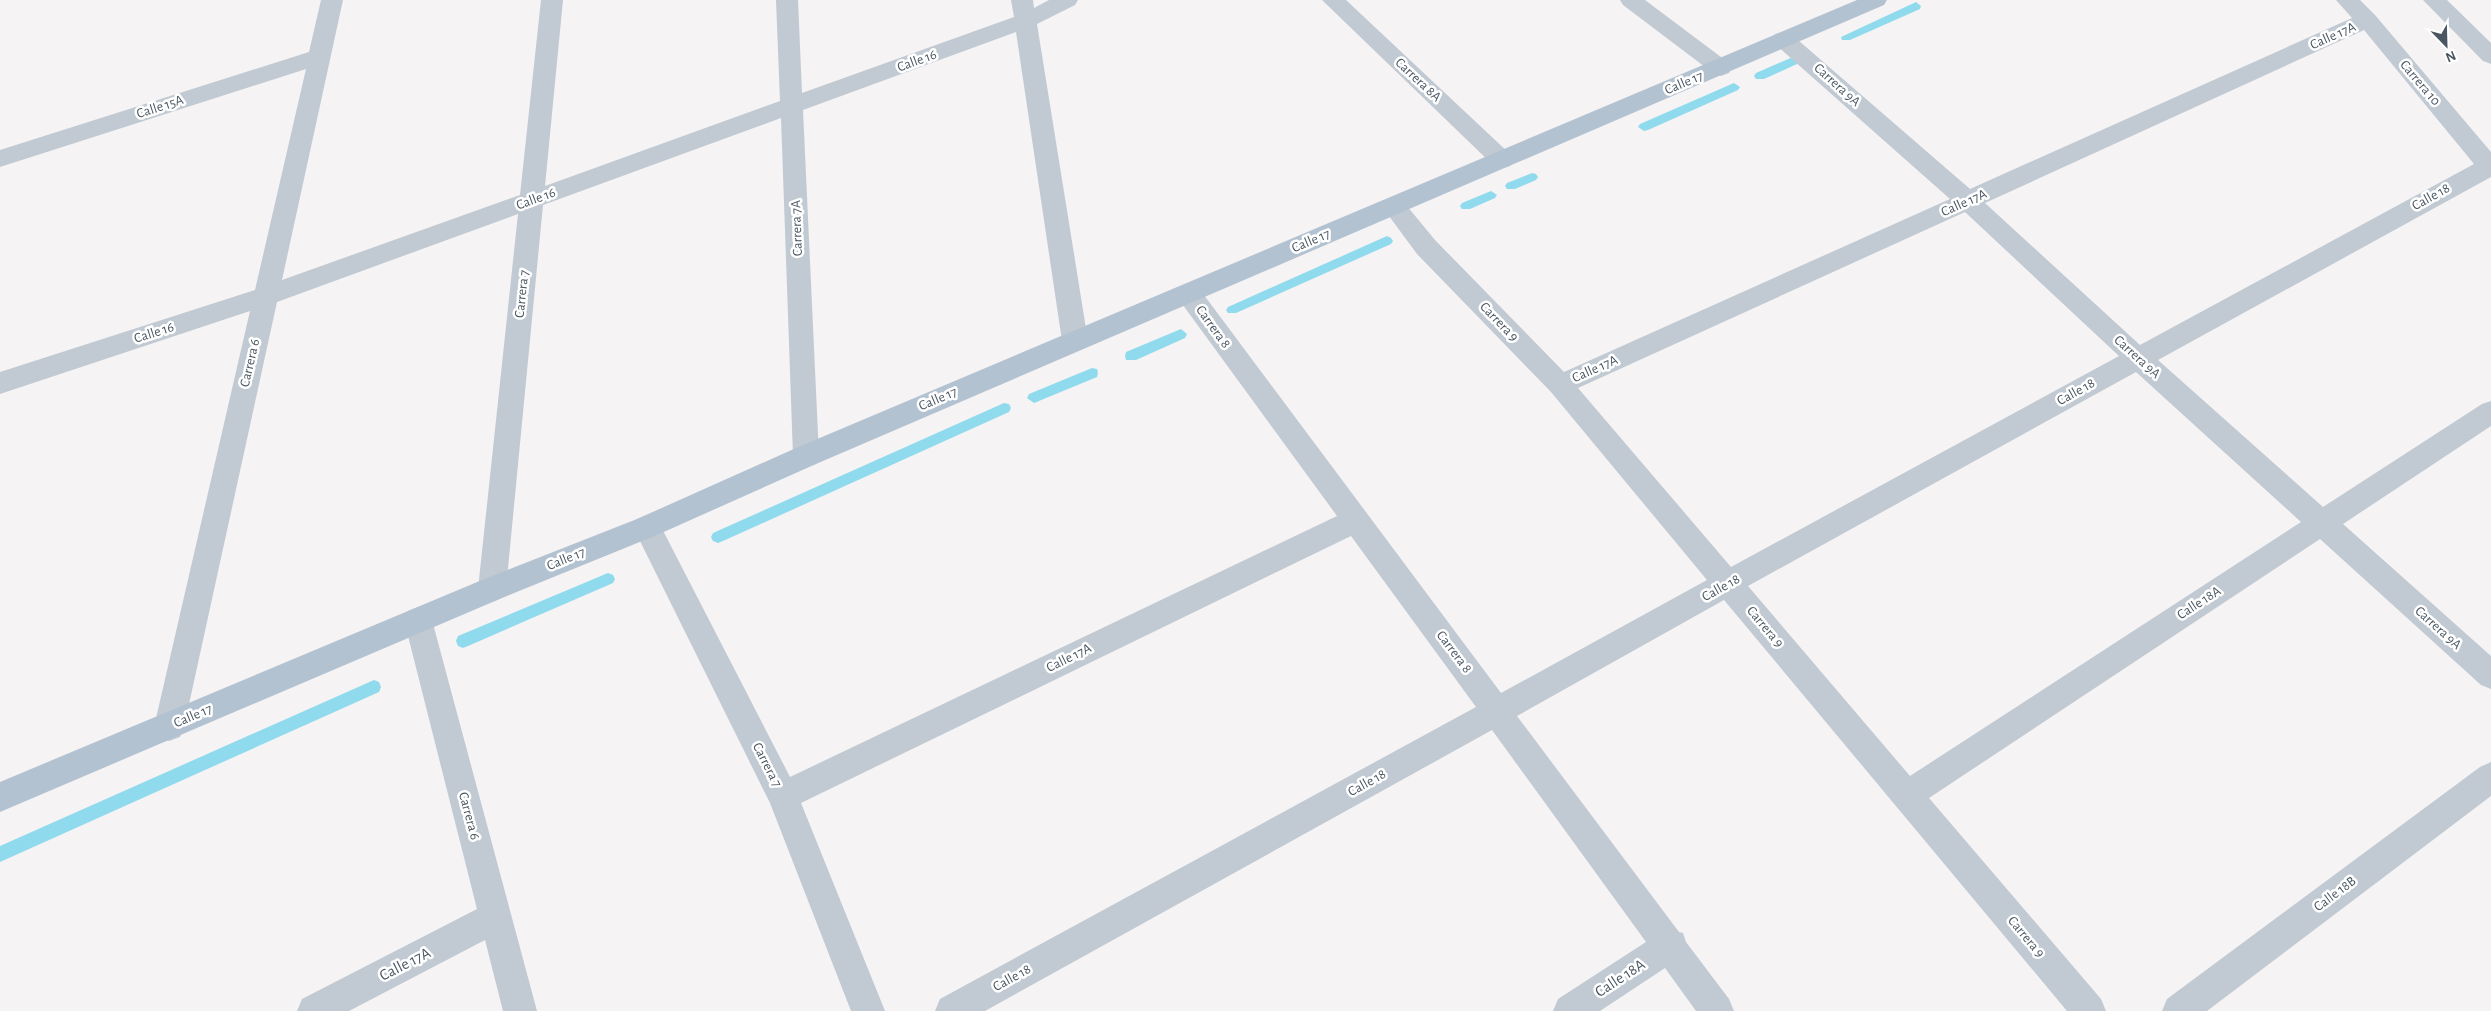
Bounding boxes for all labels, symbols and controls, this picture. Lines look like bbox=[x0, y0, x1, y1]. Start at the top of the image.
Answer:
street label: Calle 17A bbox=[2308, 20, 2358, 52]
north arrow bbox=[2421, 20, 2471, 70]
street label: Calle 16 bbox=[895, 47, 939, 75]
text: N bbox=[2443, 48, 2458, 64]
street label: Carrera 8A bbox=[1392, 55, 1444, 105]
street label: Carrera 10 bbox=[2397, 58, 2443, 108]
street label: Carrera 9A bbox=[1811, 61, 1863, 109]
street label: Calle 17 bbox=[1663, 69, 1705, 97]
street label: Calle 15A bbox=[135, 93, 185, 121]
street label: Calle 18 bbox=[2410, 181, 2452, 213]
street label: Calle 16 bbox=[514, 185, 558, 213]
street label: Calle 17A bbox=[1939, 187, 1989, 219]
street label: Carrera 7A bbox=[789, 200, 805, 256]
street label: Calle 17 bbox=[1290, 227, 1332, 255]
street label: Carrera 7 bbox=[513, 269, 531, 319]
street label: Carrera 9 bbox=[1477, 300, 1521, 344]
street label: Carrera 8 bbox=[1193, 303, 1233, 351]
street label: Calle 16 bbox=[132, 320, 176, 346]
street label: Carrera 9A bbox=[2111, 333, 2163, 381]
street label: Carrera 6 bbox=[238, 338, 262, 388]
street label: Calle 17A bbox=[1570, 353, 1620, 385]
street label: Calle 18 bbox=[2055, 376, 2097, 408]
street label: Calle 17 bbox=[917, 385, 959, 413]
street label: Calle 17 bbox=[545, 545, 587, 573]
street label: Calle 18 bbox=[1700, 572, 1742, 604]
street label: Calle 18A bbox=[2175, 584, 2223, 622]
street label: Carrera 9 bbox=[1744, 604, 1786, 650]
street label: Carrera 9A bbox=[2412, 604, 2464, 652]
street label: Carrera 8 bbox=[1434, 628, 1474, 676]
street label: Calle 17A bbox=[1044, 641, 1094, 675]
street label: Calle 17 bbox=[172, 702, 214, 730]
street label: Carrera 7 bbox=[750, 740, 784, 790]
street label: Calle 18 bbox=[1346, 767, 1388, 799]
street label: Carrera 6 bbox=[456, 791, 482, 841]
street label: Calle 18B bbox=[2311, 874, 2359, 914]
street label: Carrera 9 bbox=[2005, 914, 2047, 960]
street label: Calle 17A bbox=[377, 944, 433, 984]
street label: Calle 18A bbox=[1592, 956, 1648, 1000]
street label: Calle 18 bbox=[991, 962, 1033, 994]

